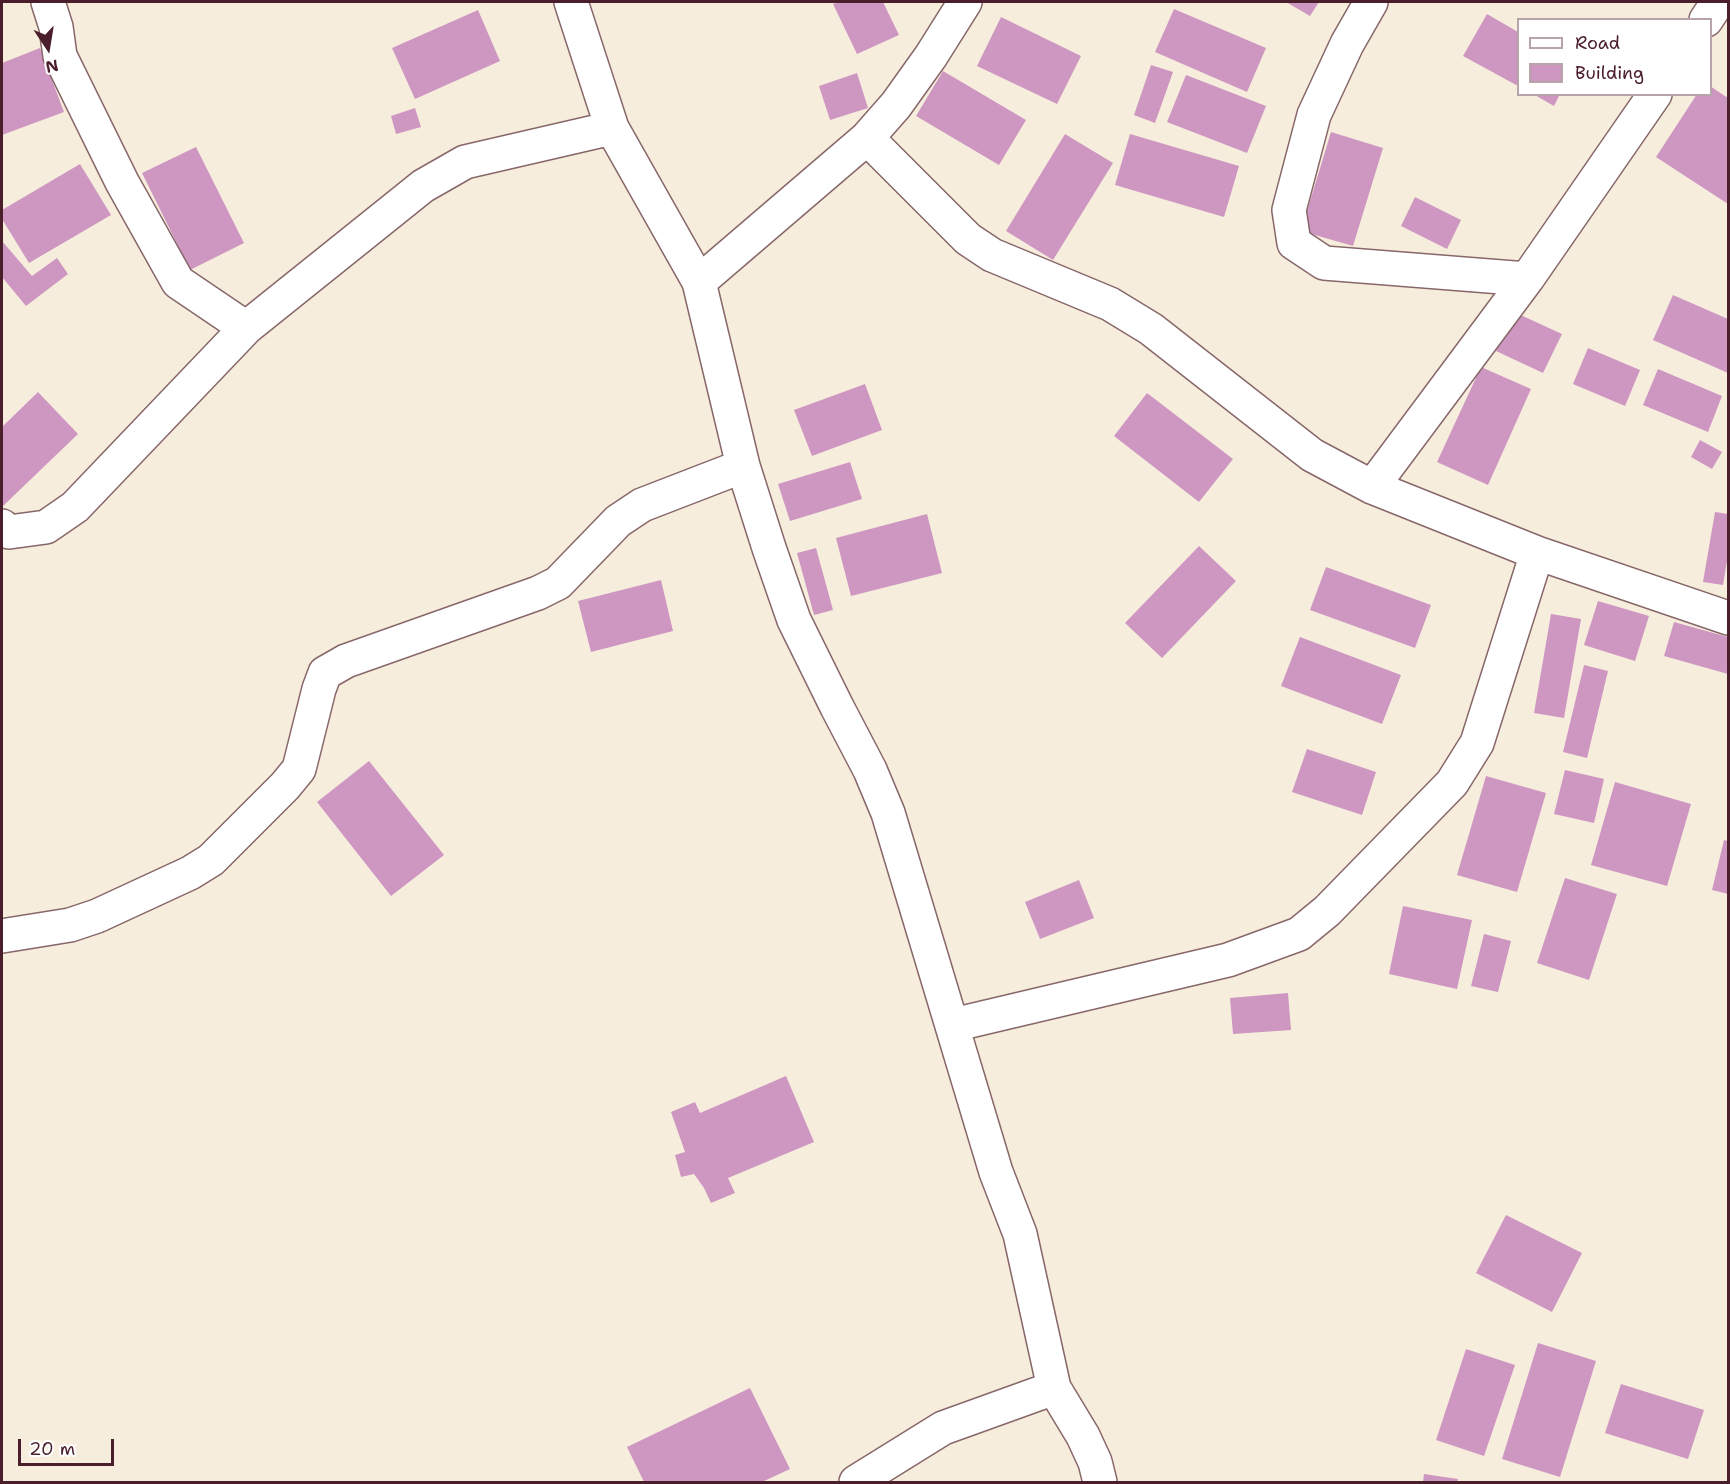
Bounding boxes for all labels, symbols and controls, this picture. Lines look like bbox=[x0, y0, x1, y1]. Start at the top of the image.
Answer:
north arrow bbox=[18, 18, 78, 78]
legend bbox=[1517, 18, 1712, 96]
text: Road bbox=[1575, 31, 1620, 55]
text: N bbox=[43, 55, 60, 78]
text: Building bbox=[1575, 61, 1644, 85]
scale bar bbox=[21, 1427, 117, 1465]
text: 20 m bbox=[29, 1437, 75, 1461]

